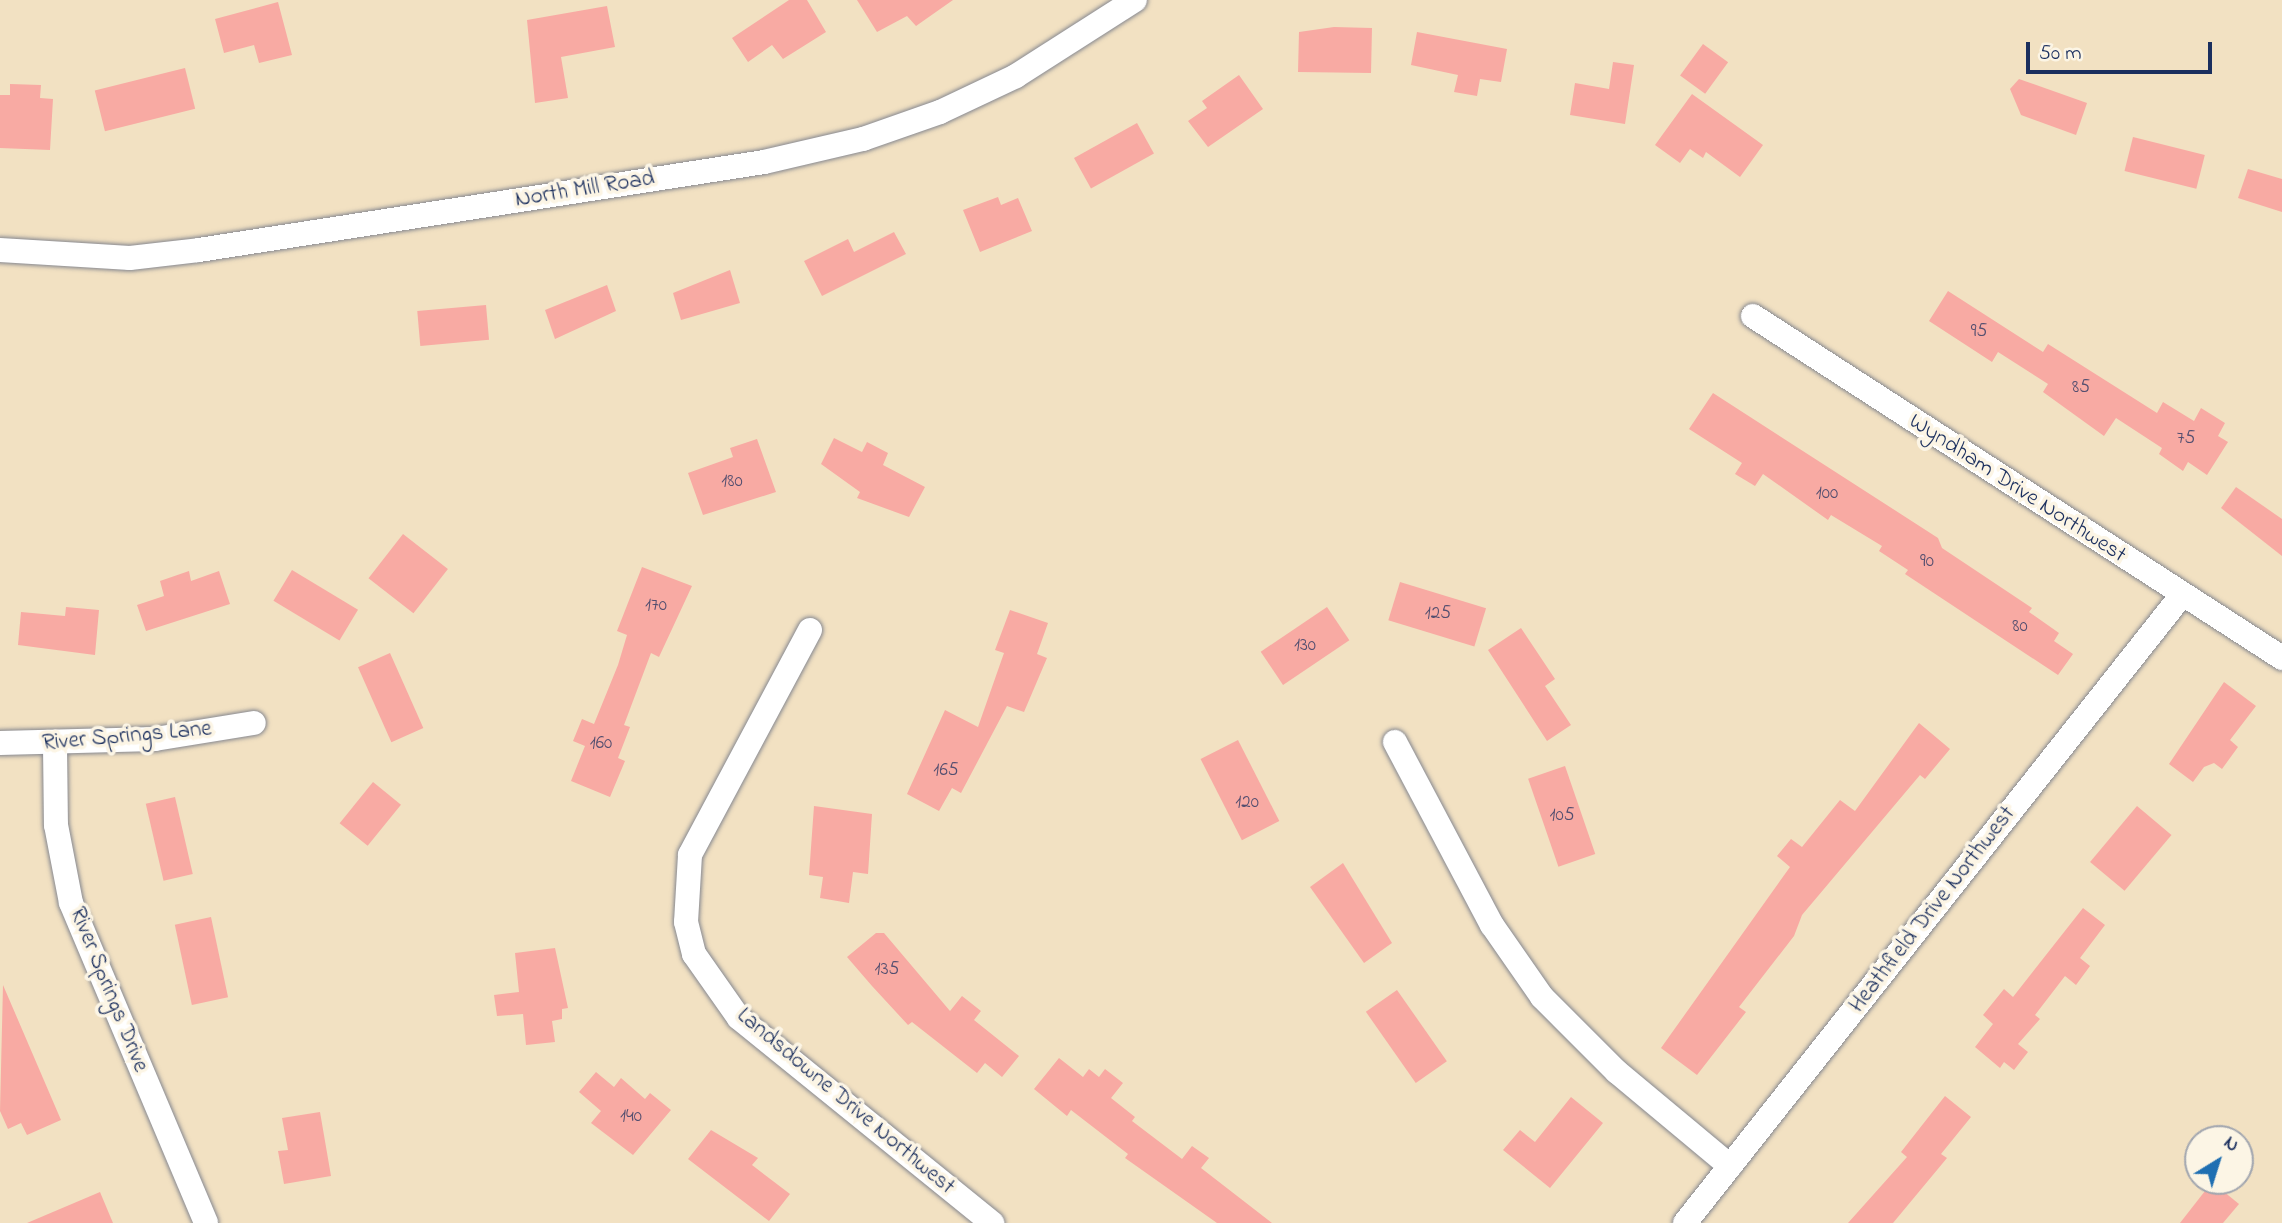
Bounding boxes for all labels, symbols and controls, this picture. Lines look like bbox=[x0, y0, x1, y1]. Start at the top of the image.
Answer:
scale bar bbox=[2030, 28, 2216, 72]
text: 50 m bbox=[2039, 39, 2082, 69]
street label: North Mill Road bbox=[513, 165, 657, 215]
house number: 95 bbox=[1971, 321, 1987, 343]
house number: 85 bbox=[2072, 377, 2090, 399]
street label: Wyndham Drive Northwest bbox=[1903, 408, 2131, 570]
house number: 75 bbox=[2177, 428, 2195, 450]
house number: 180 bbox=[721, 471, 743, 493]
house number: 100 bbox=[1816, 483, 1838, 505]
house number: 90 bbox=[1920, 551, 1934, 573]
house number: 170 bbox=[645, 595, 667, 617]
house number: 125 bbox=[1425, 603, 1451, 625]
house number: 80 bbox=[2012, 616, 2028, 638]
house number: 130 bbox=[1294, 635, 1316, 657]
street label: River Springs Lane bbox=[41, 716, 213, 758]
house number: 160 bbox=[590, 733, 612, 755]
house number: 165 bbox=[933, 760, 959, 782]
house number: 120 bbox=[1235, 792, 1259, 814]
street label: Heathfield Drive Northwest bbox=[1844, 801, 2022, 1019]
house number: 105 bbox=[1549, 805, 1575, 827]
street label: River Springs Drive bbox=[62, 904, 154, 1076]
house number: 135 bbox=[875, 959, 899, 981]
street label: Landsdowne Drive Northwest bbox=[730, 1003, 960, 1201]
house number: 140 bbox=[620, 1106, 642, 1128]
north arrow bbox=[2184, 1125, 2254, 1195]
text: N bbox=[2218, 1130, 2244, 1159]

